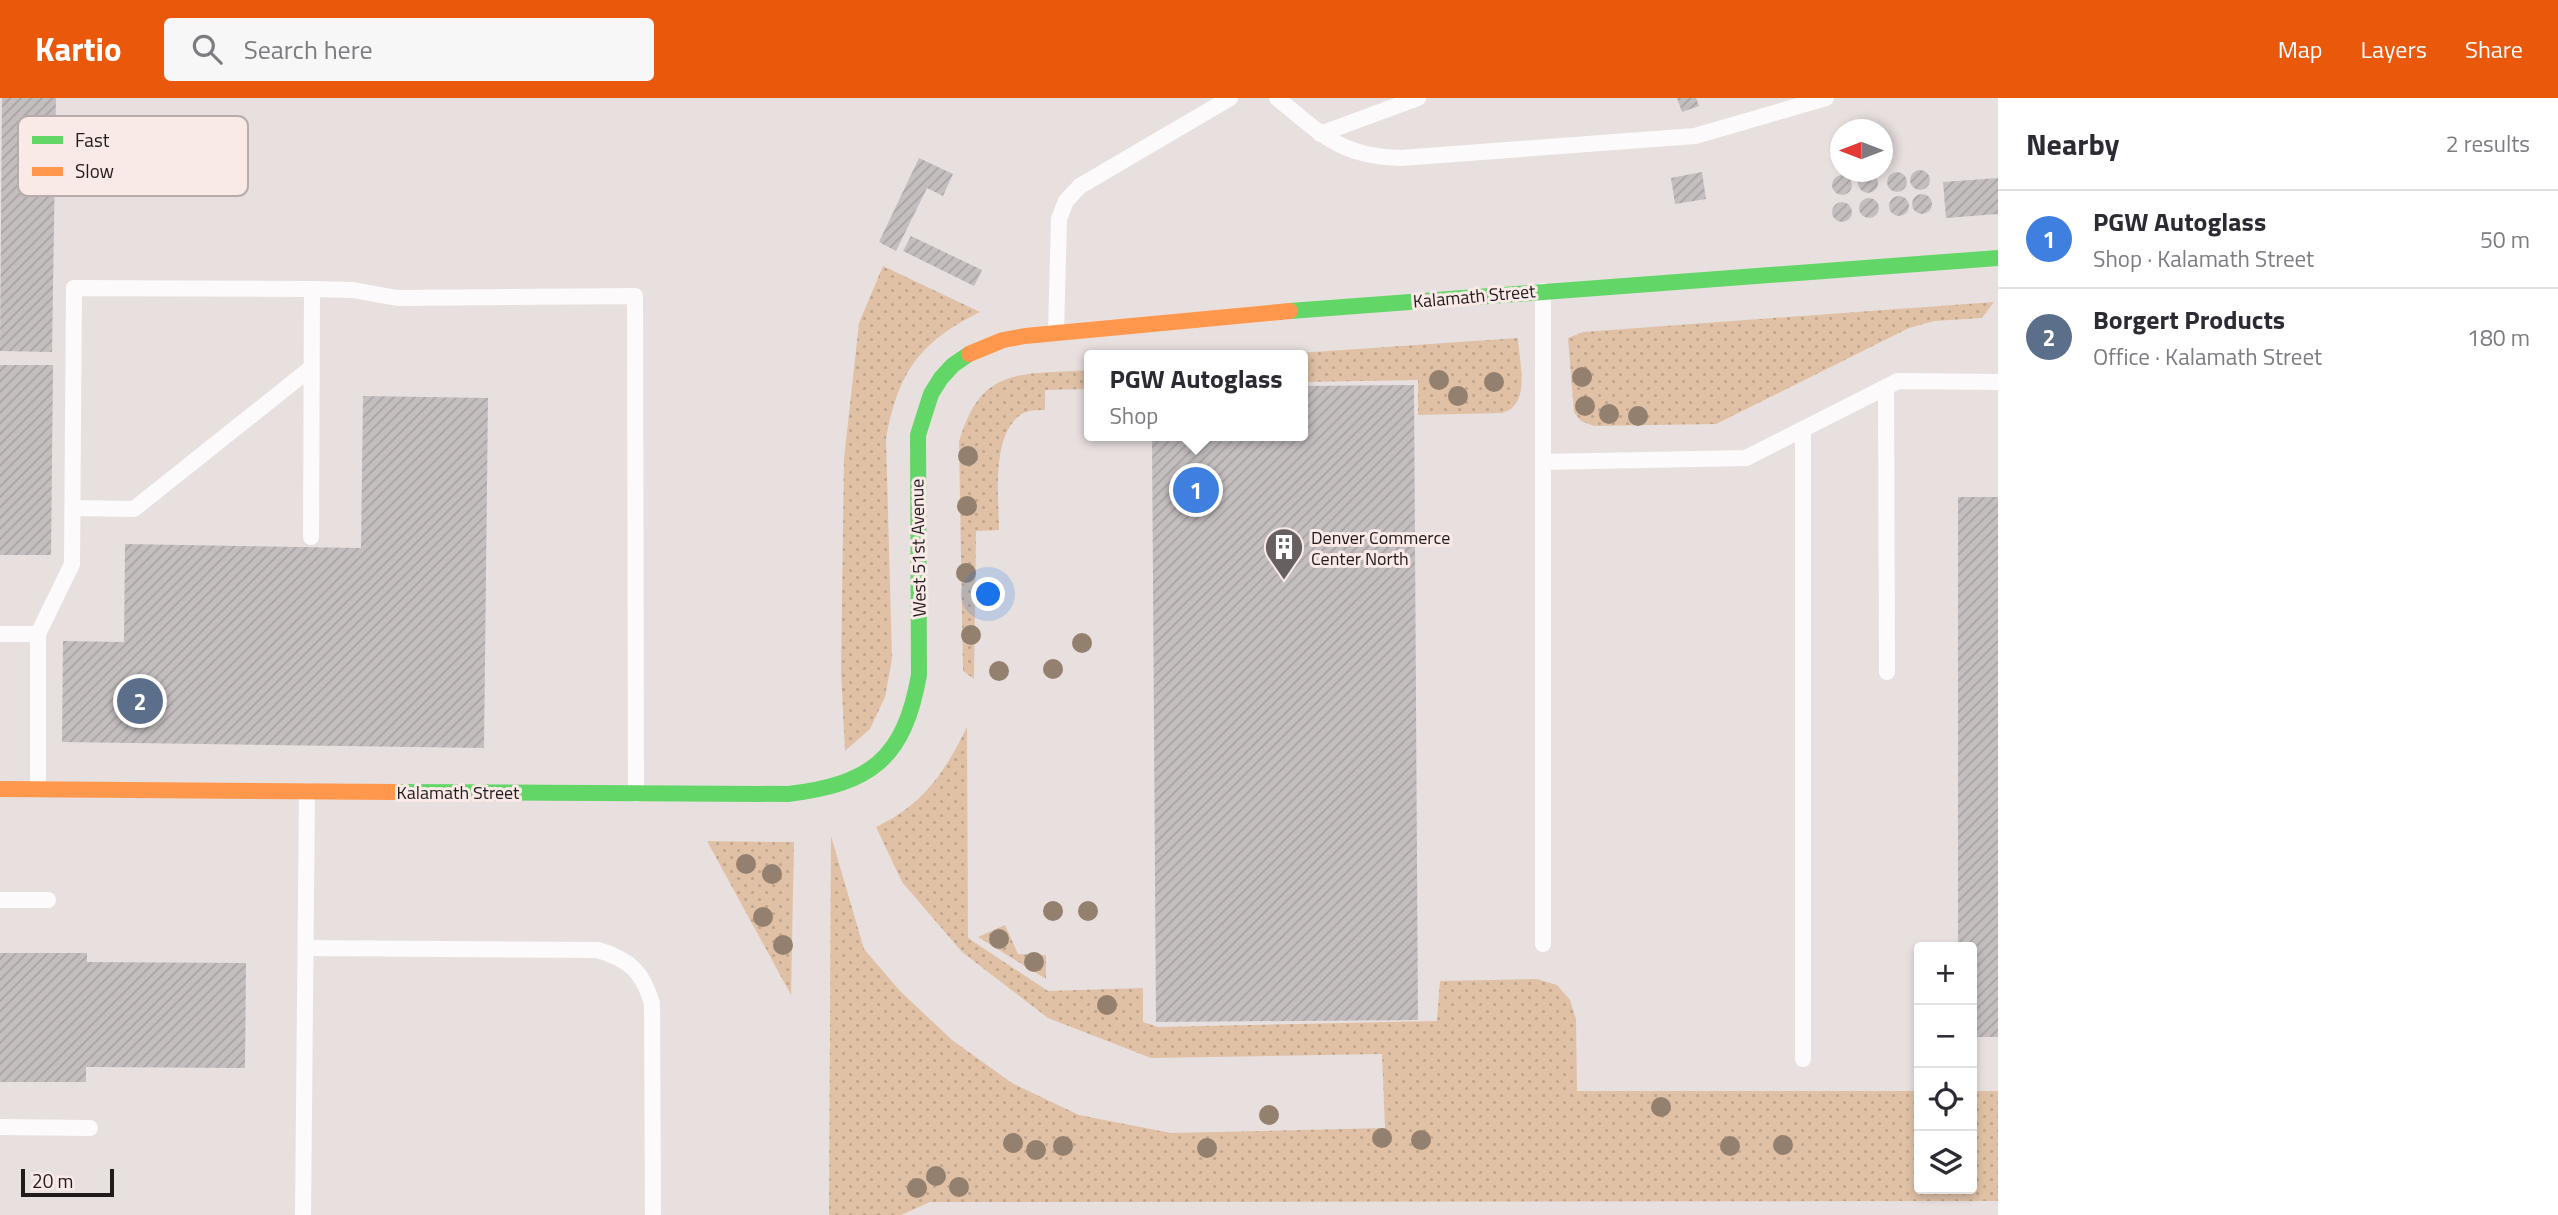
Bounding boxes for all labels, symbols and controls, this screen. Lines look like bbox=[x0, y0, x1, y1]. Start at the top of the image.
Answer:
search box bbox=[164, 18, 654, 81]
text: Kartio bbox=[35, 24, 122, 74]
icon: search bbox=[188, 30, 226, 68]
text: Search here bbox=[244, 30, 373, 69]
text: Map bbox=[2278, 31, 2323, 67]
text: Layers bbox=[2361, 31, 2427, 67]
text: Share bbox=[2465, 31, 2523, 67]
legend bbox=[18, 116, 248, 196]
north arrow bbox=[1830, 119, 1893, 182]
text: Nearby bbox=[2026, 121, 2119, 167]
text: Fast bbox=[75, 125, 110, 154]
text: 2 results bbox=[2446, 126, 2530, 161]
text: Slow bbox=[75, 156, 114, 185]
text: PGW Autoglass bbox=[2093, 202, 2266, 241]
text: 1 bbox=[2043, 222, 2055, 257]
text: 50 m bbox=[2480, 222, 2530, 257]
text: Shop · Kalamath Street bbox=[2093, 241, 2314, 276]
street label: Kalamath Street bbox=[1412, 277, 1537, 315]
text: Borgert Products bbox=[2093, 300, 2285, 339]
text: 2 bbox=[2043, 320, 2055, 355]
text: 180 m bbox=[2467, 320, 2530, 355]
text: Office · Kalamath Street bbox=[2093, 339, 2322, 374]
popup bbox=[1084, 350, 1308, 441]
text: PGW Autoglass bbox=[1109, 359, 1283, 398]
text: Shop bbox=[1109, 398, 1159, 433]
pin: 1 bbox=[1173, 464, 1219, 516]
street label: West 51st Avenue bbox=[903, 479, 933, 617]
place label: Denver Commerce Center North bbox=[1311, 524, 1450, 572]
building icon: Denver Commerce Center North bbox=[1263, 526, 1305, 581]
your location bbox=[971, 577, 1005, 611]
pin: 2 bbox=[117, 675, 163, 727]
street label: Kalamath Street bbox=[397, 779, 520, 806]
map controls bbox=[1914, 942, 1977, 1194]
button: + bbox=[1914, 942, 1977, 1005]
button: − bbox=[1914, 1005, 1977, 1068]
button: locate bbox=[1914, 1068, 1977, 1131]
button: layers bbox=[1914, 1131, 1977, 1194]
scale bar bbox=[21, 1166, 114, 1198]
text: 20 m bbox=[32, 1166, 73, 1195]

